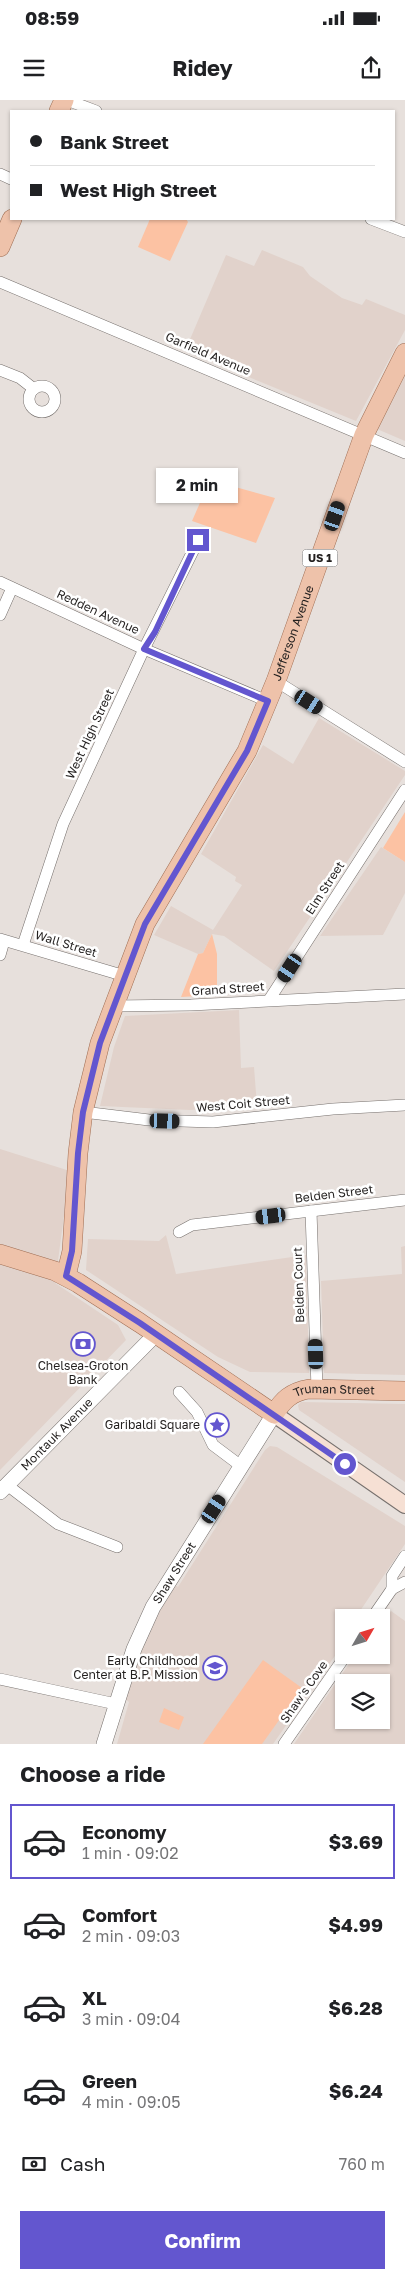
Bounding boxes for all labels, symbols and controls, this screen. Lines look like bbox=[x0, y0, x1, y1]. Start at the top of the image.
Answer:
text: 08:59 bbox=[25, 6, 79, 29]
icon: menu bbox=[20, 54, 48, 82]
text: Ridey bbox=[172, 54, 233, 81]
icon: share bbox=[357, 54, 385, 82]
text: Bank Street bbox=[60, 130, 169, 153]
text: West High Street bbox=[60, 178, 217, 201]
street label: Garfield Avenue bbox=[163, 329, 253, 378]
callout: 2 min bbox=[157, 468, 239, 502]
text: 2 min bbox=[176, 475, 218, 495]
car bbox=[323, 499, 346, 533]
route end bbox=[187, 529, 209, 551]
road number: US 1 bbox=[302, 549, 338, 566]
street label: Jefferson Avenue bbox=[269, 583, 317, 683]
street label: Redden Avenue bbox=[54, 586, 142, 637]
street label: West High Street bbox=[62, 686, 117, 781]
car bbox=[292, 688, 325, 716]
street label: Elm Street bbox=[302, 858, 347, 917]
street label: Wall Street bbox=[33, 927, 99, 960]
car bbox=[275, 951, 304, 985]
street label: Grand Street bbox=[191, 978, 265, 999]
street label: West Coit Street bbox=[195, 1092, 291, 1115]
car bbox=[149, 1113, 180, 1129]
street label: Belden Street bbox=[294, 1181, 374, 1206]
car bbox=[255, 1207, 286, 1225]
street label: Belden Court bbox=[290, 1247, 307, 1323]
bank icon: Chelsea-Groton Bank bbox=[70, 1331, 96, 1357]
car bbox=[307, 1339, 324, 1369]
place label: Chelsea-Groton Bank bbox=[38, 1358, 128, 1387]
street label: Truman Street bbox=[291, 1381, 375, 1400]
street label: Montauk Avenue bbox=[18, 1395, 96, 1473]
place icon: Garibaldi Square bbox=[204, 1412, 230, 1438]
place label: Garibaldi Square bbox=[105, 1417, 200, 1432]
route start bbox=[334, 1453, 356, 1475]
car bbox=[199, 1492, 228, 1526]
street label: Shaw Street bbox=[149, 1539, 199, 1606]
north arrow bbox=[335, 1609, 390, 1664]
map controls bbox=[335, 1609, 390, 1729]
place label: Early Childhood Center at B.P. Mission bbox=[73, 1653, 198, 1682]
school or university icon: Early Childhood Center at B.P. Mission bbox=[202, 1655, 228, 1681]
street label: Shaw's Cove bbox=[277, 1658, 331, 1726]
button: layers bbox=[335, 1674, 390, 1729]
text: Choose a ride bbox=[20, 1760, 166, 1787]
icon: car bbox=[22, 1819, 67, 1864]
text: Economy bbox=[82, 1820, 167, 1843]
text: $3.69 bbox=[328, 1830, 383, 1853]
text: 1 min · 09:02 bbox=[82, 1843, 178, 1863]
icon: car bbox=[22, 1902, 67, 1947]
text: Comfort bbox=[82, 1903, 157, 1926]
text: $4.99 bbox=[328, 1913, 383, 1936]
text: 2 min · 09:03 bbox=[82, 1926, 180, 1946]
icon: car bbox=[22, 1985, 67, 2030]
text: XL bbox=[82, 1986, 107, 2009]
text: $6.28 bbox=[328, 1996, 383, 2019]
text: 3 min · 09:04 bbox=[82, 2009, 181, 2029]
icon: car bbox=[22, 2068, 67, 2113]
text: Green bbox=[82, 2069, 137, 2092]
text: $6.24 bbox=[329, 2079, 383, 2102]
text: 4 min · 09:05 bbox=[82, 2092, 180, 2112]
icon: cash bbox=[20, 2150, 48, 2178]
text: Cash bbox=[60, 2152, 105, 2175]
text: 760 m bbox=[339, 2154, 385, 2174]
button: Confirm bbox=[20, 2211, 385, 2269]

